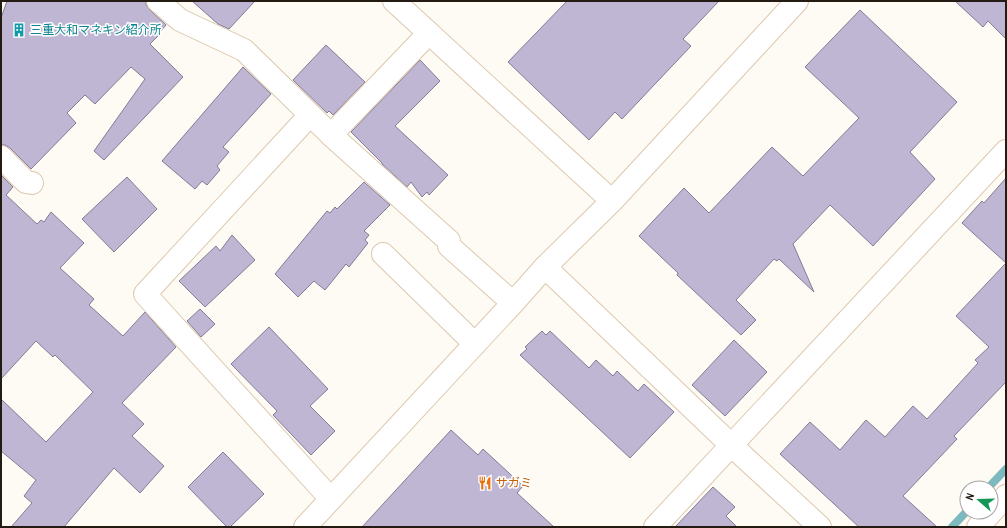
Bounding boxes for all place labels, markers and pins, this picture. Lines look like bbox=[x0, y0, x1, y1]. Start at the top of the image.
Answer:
building icon: 三重大和マネキン紹介所 bbox=[11, 22, 27, 38]
place label: 三重大和マネキン紹介所 bbox=[30, 22, 162, 38]
restaurant icon: サガミ bbox=[477, 475, 493, 491]
place label: サガミ bbox=[496, 475, 532, 491]

